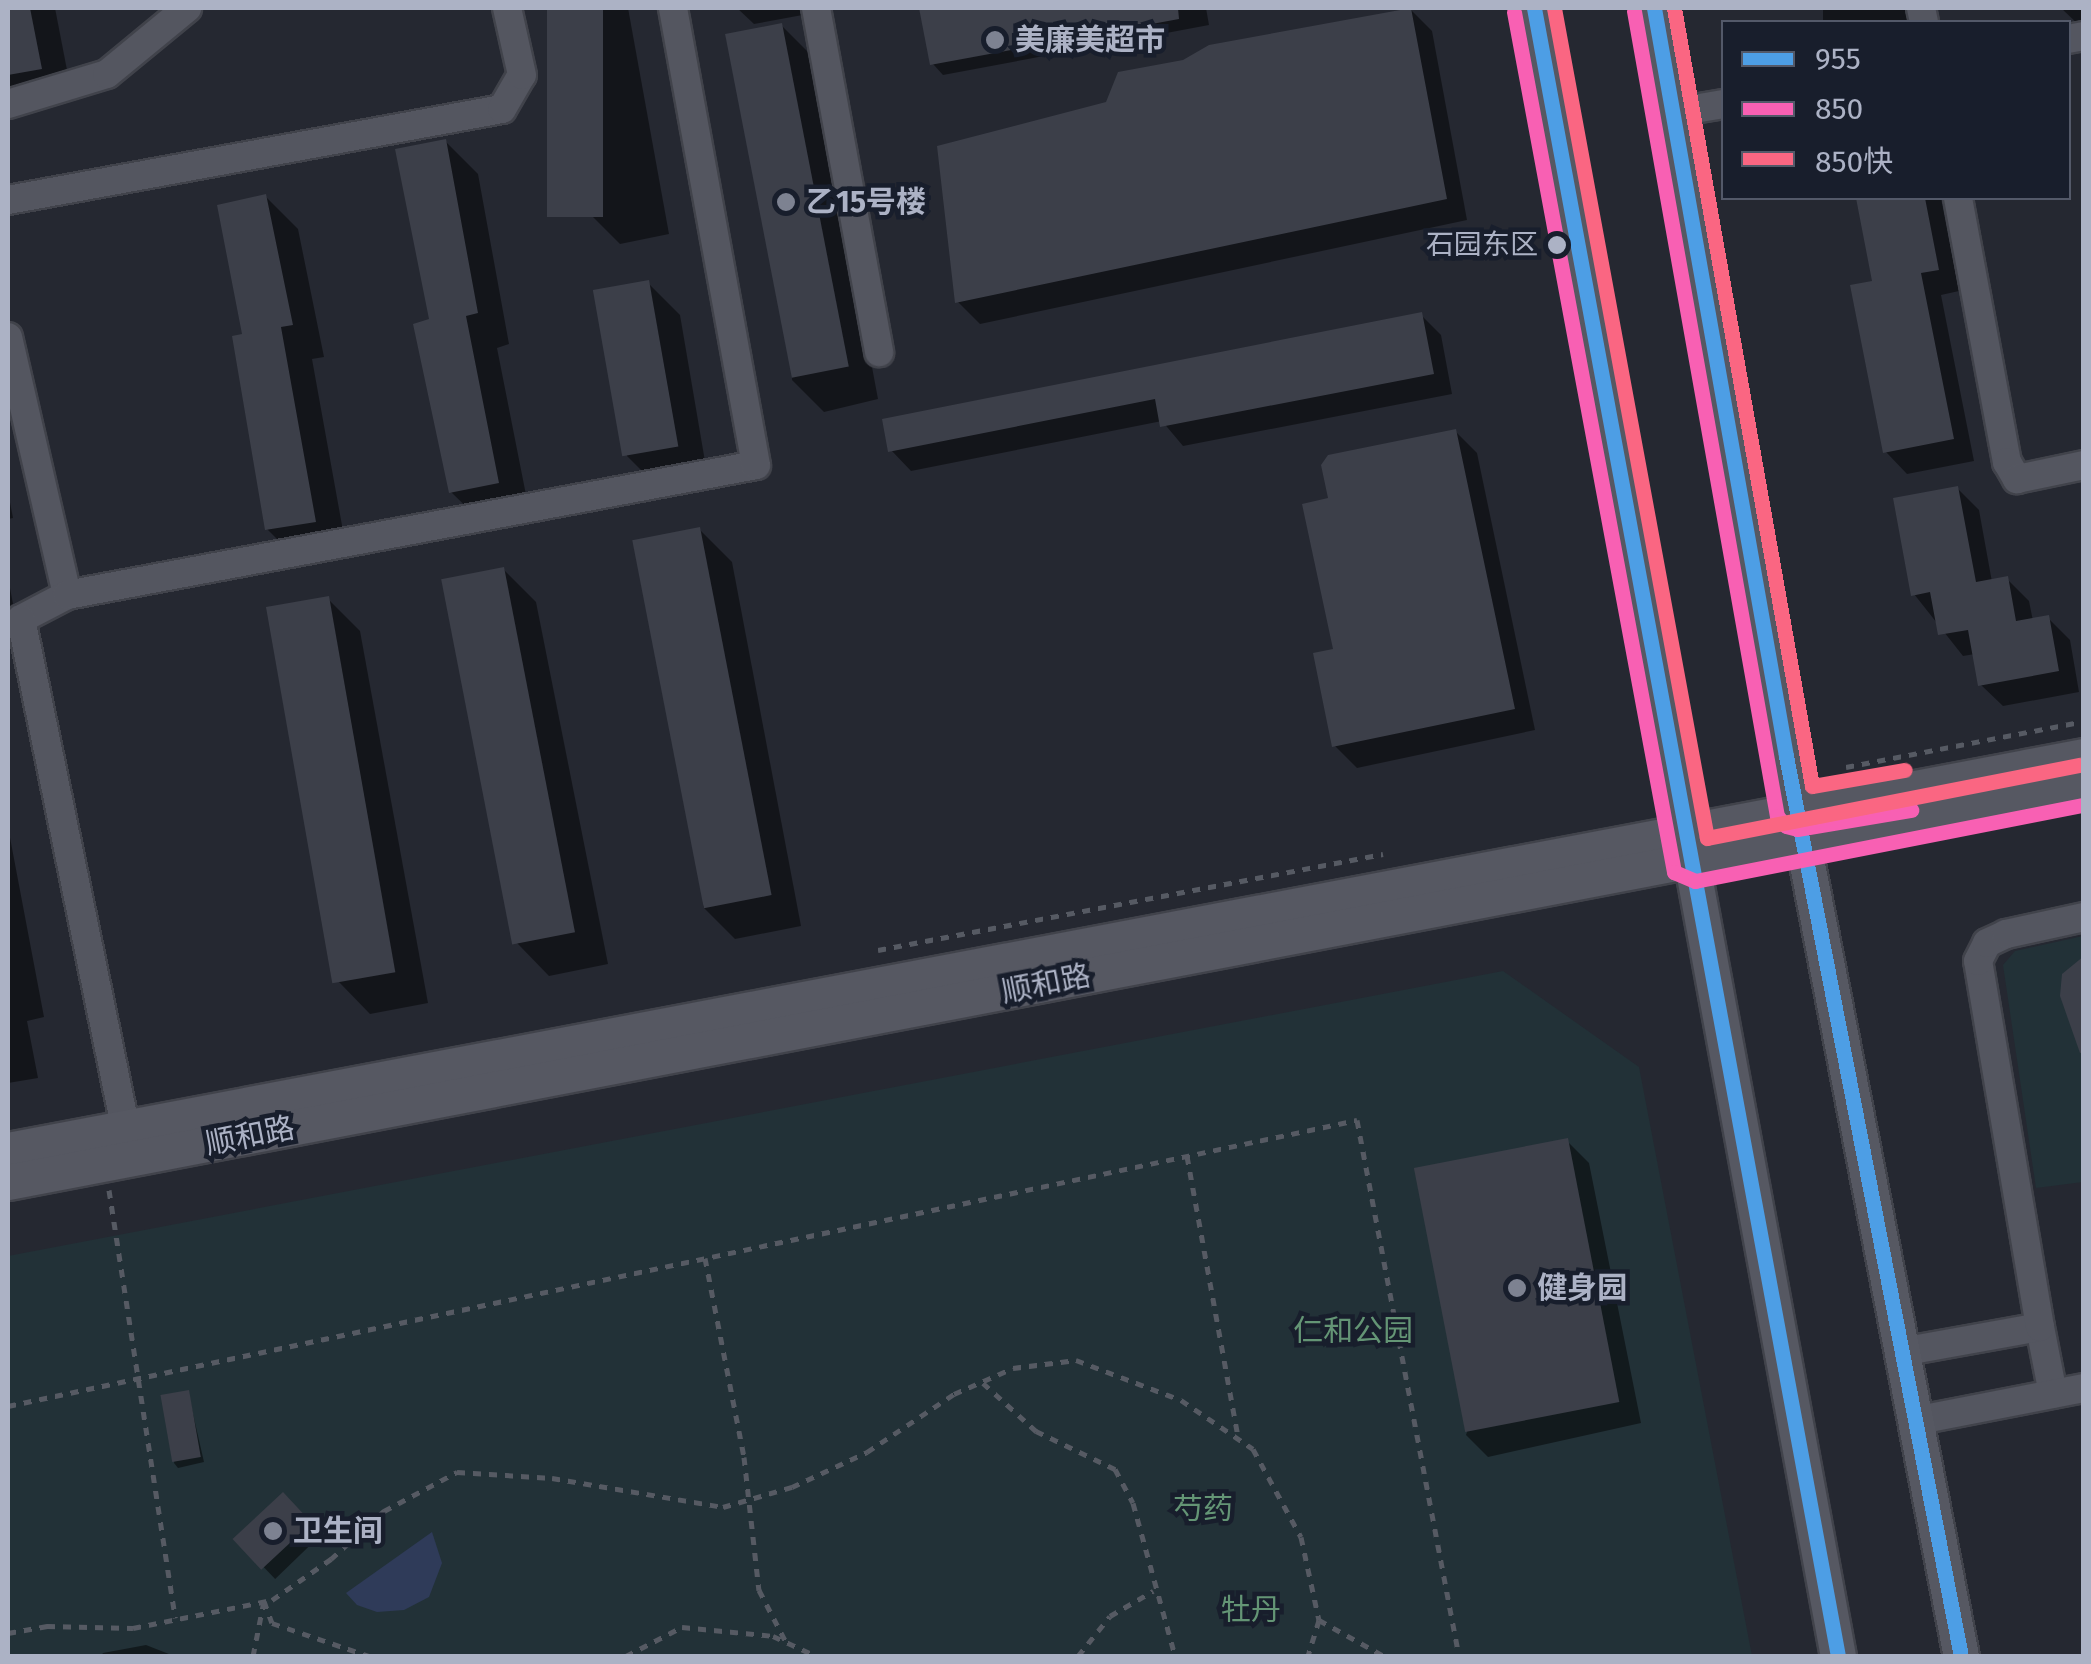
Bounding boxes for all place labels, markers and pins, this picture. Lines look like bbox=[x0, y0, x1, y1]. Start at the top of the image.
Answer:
place label: 美廉美超市 bbox=[1015, 22, 1165, 58]
marker: 美廉美超市 bbox=[984, 29, 1006, 51]
place label: 乙15号楼 bbox=[806, 184, 926, 220]
marker: 乙15号楼 bbox=[775, 191, 797, 213]
place label: 石园东区 bbox=[1426, 228, 1538, 262]
marker: 石园东区 bbox=[1547, 235, 1567, 255]
place label: 健身园 bbox=[1537, 1270, 1627, 1306]
marker: 健身园 bbox=[1506, 1277, 1528, 1299]
place label: 卫生间 bbox=[293, 1513, 383, 1549]
marker: 卫生间 bbox=[262, 1520, 284, 1542]

